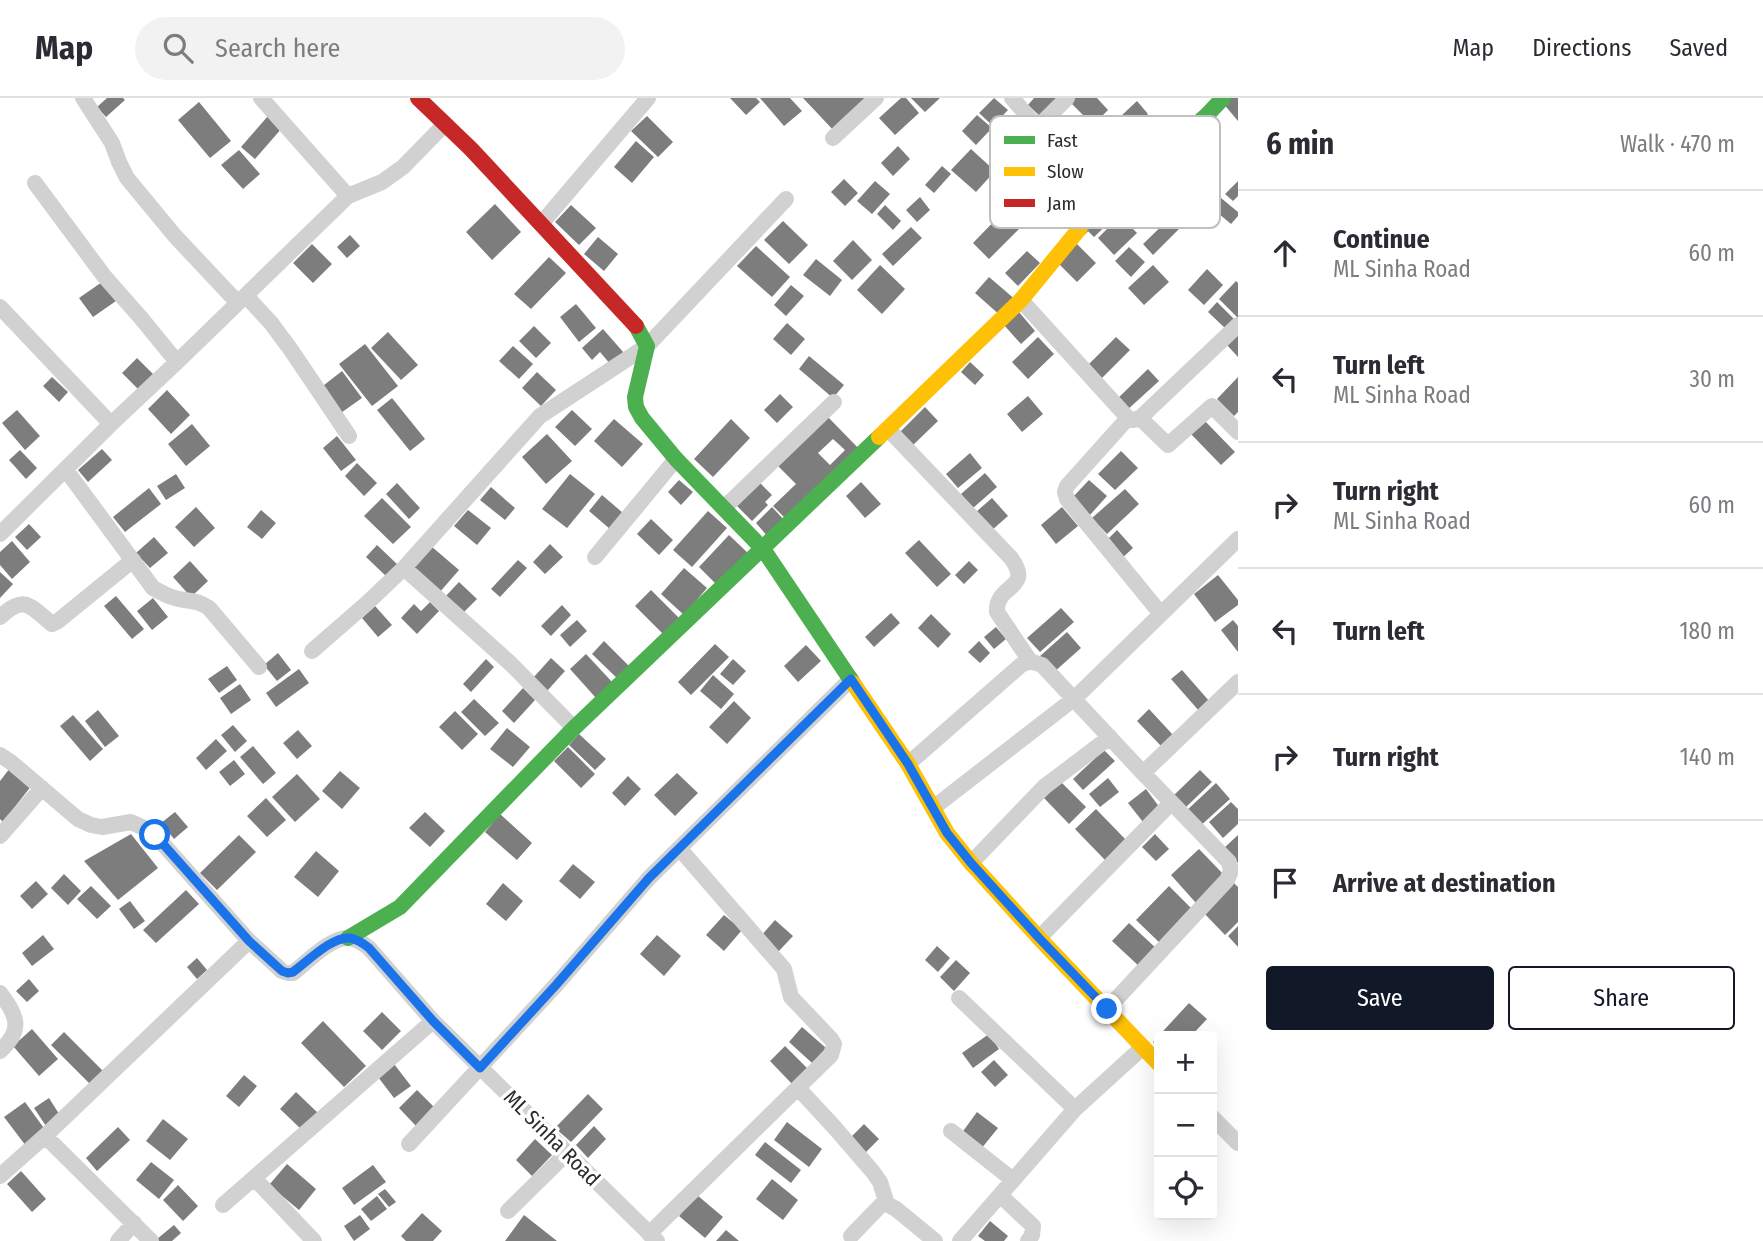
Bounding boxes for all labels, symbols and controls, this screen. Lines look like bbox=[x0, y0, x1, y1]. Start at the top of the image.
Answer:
search box bbox=[135, 17, 625, 80]
text: Map bbox=[35, 28, 93, 68]
icon: search bbox=[159, 29, 197, 67]
text: Search here bbox=[215, 33, 340, 64]
text: Map bbox=[1453, 34, 1494, 62]
text: Directions bbox=[1532, 34, 1631, 62]
text: Saved bbox=[1669, 34, 1728, 62]
legend bbox=[990, 116, 1220, 228]
text: 6 min bbox=[1266, 126, 1334, 162]
text: Fast bbox=[1047, 129, 1078, 152]
text: Walk · 470 m bbox=[1620, 130, 1735, 158]
text: Slow bbox=[1047, 160, 1084, 183]
text: Jam bbox=[1047, 192, 1076, 215]
text: Continue bbox=[1333, 224, 1430, 255]
icon: ahead bbox=[1266, 234, 1304, 272]
text: 60 m bbox=[1689, 239, 1735, 267]
text: ML Sinha Road bbox=[1333, 255, 1471, 283]
text: Turn left bbox=[1333, 350, 1425, 381]
icon: left bbox=[1266, 360, 1304, 398]
text: 30 m bbox=[1690, 365, 1735, 393]
text: ML Sinha Road bbox=[1333, 381, 1471, 409]
text: Turn right bbox=[1333, 476, 1439, 507]
icon: right bbox=[1266, 486, 1304, 524]
text: 60 m bbox=[1689, 491, 1735, 519]
text: ML Sinha Road bbox=[1333, 507, 1471, 535]
icon: left bbox=[1266, 612, 1304, 650]
text: Turn left bbox=[1333, 616, 1425, 647]
text: 180 m bbox=[1679, 617, 1735, 645]
icon: right bbox=[1266, 738, 1304, 776]
text: Turn right bbox=[1333, 742, 1439, 773]
text: 140 m bbox=[1680, 743, 1735, 771]
route start bbox=[139, 819, 170, 850]
icon: arrive bbox=[1266, 864, 1304, 902]
text: Arrive at destination bbox=[1333, 868, 1556, 899]
button: Save bbox=[1266, 966, 1494, 1030]
button: Share bbox=[1508, 966, 1735, 1030]
route end bbox=[1091, 993, 1122, 1024]
map controls bbox=[1154, 1031, 1217, 1220]
button: + bbox=[1154, 1031, 1217, 1094]
street label: ML Sinha Road bbox=[498, 1084, 606, 1192]
button: − bbox=[1154, 1094, 1217, 1157]
button: locate bbox=[1154, 1157, 1217, 1220]

